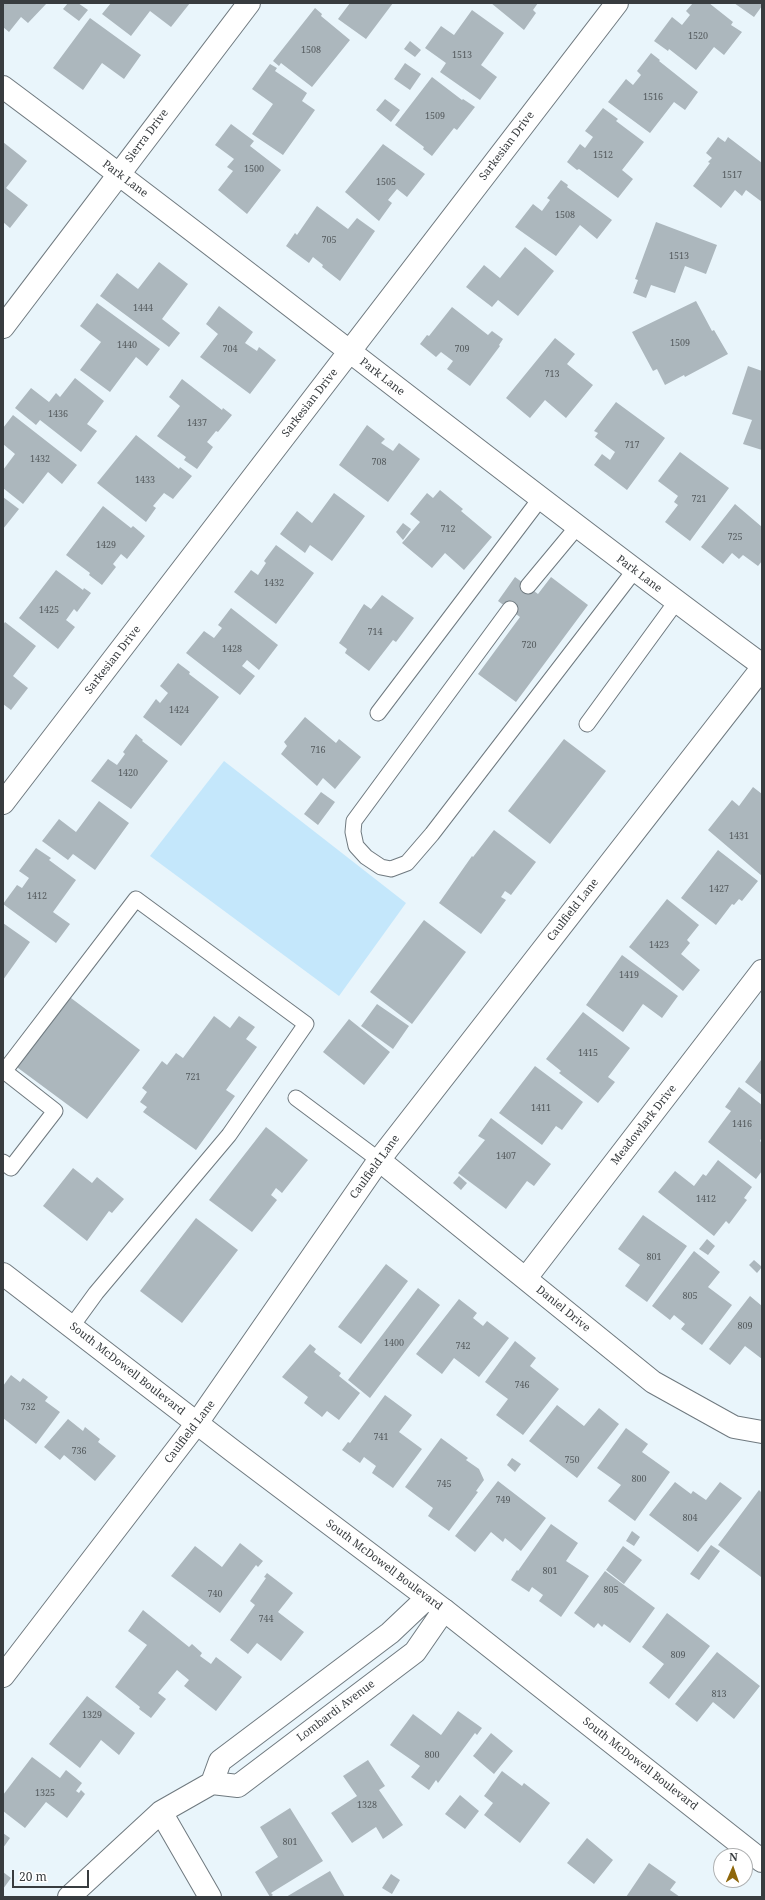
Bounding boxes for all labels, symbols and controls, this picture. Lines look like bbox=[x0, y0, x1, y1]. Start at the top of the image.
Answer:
house number: 1520 bbox=[688, 31, 708, 41]
house number: 1508 bbox=[301, 45, 321, 55]
house number: 1513 bbox=[452, 50, 472, 60]
house number: 1516 bbox=[643, 92, 663, 102]
street label: Sierra Drive bbox=[123, 107, 171, 165]
street label: Sarkesian Drive bbox=[477, 109, 537, 183]
house number: 1509 bbox=[425, 111, 445, 121]
house number: 1512 bbox=[593, 150, 613, 160]
street label: Park Lane bbox=[100, 158, 150, 200]
house number: 1500 bbox=[244, 164, 264, 174]
house number: 1517 bbox=[722, 170, 742, 180]
house number: 1505 bbox=[376, 177, 396, 187]
house number: 1508 bbox=[555, 210, 575, 220]
house number: 705 bbox=[321, 235, 337, 245]
house number: 1513 bbox=[669, 251, 689, 261]
house number: 1444 bbox=[133, 303, 153, 313]
house number: 1509 bbox=[670, 338, 690, 348]
house number: 1440 bbox=[117, 340, 137, 350]
house number: 704 bbox=[222, 344, 238, 354]
house number: 709 bbox=[454, 344, 470, 354]
street label: Park Lane bbox=[357, 355, 407, 399]
street label: Sarkesian Drive bbox=[279, 366, 341, 440]
house number: 713 bbox=[544, 369, 560, 379]
house number: 1436 bbox=[48, 409, 68, 419]
house number: 1437 bbox=[187, 418, 207, 428]
house number: 717 bbox=[624, 440, 640, 450]
house number: 1432 bbox=[30, 454, 50, 464]
house number: 708 bbox=[371, 457, 387, 467]
house number: 1433 bbox=[135, 475, 155, 485]
house number: 721 bbox=[691, 494, 707, 504]
house number: 712 bbox=[440, 524, 456, 534]
house number: 725 bbox=[727, 532, 743, 542]
house number: 1429 bbox=[96, 540, 116, 550]
street label: Park Lane bbox=[614, 553, 664, 595]
house number: 1432 bbox=[264, 578, 284, 588]
house number: 1425 bbox=[39, 605, 59, 615]
street label: Sarkesian Drive bbox=[82, 623, 144, 697]
house number: 714 bbox=[367, 627, 383, 637]
house number: 720 bbox=[521, 640, 537, 650]
house number: 1428 bbox=[222, 644, 242, 654]
house number: 1424 bbox=[169, 705, 189, 715]
house number: 716 bbox=[310, 745, 326, 755]
house number: 1420 bbox=[118, 768, 138, 778]
house number: 1431 bbox=[729, 831, 749, 841]
street label: Caulfield Lane bbox=[545, 876, 601, 944]
house number: 1427 bbox=[709, 884, 729, 894]
house number: 1412 bbox=[27, 891, 47, 901]
house number: 1423 bbox=[649, 940, 669, 950]
house number: 1419 bbox=[619, 970, 639, 980]
house number: 1415 bbox=[578, 1048, 598, 1058]
house number: 721 bbox=[185, 1072, 201, 1082]
street label: Meadowlark Drive bbox=[609, 1082, 679, 1168]
house number: 1411 bbox=[531, 1103, 551, 1113]
house number: 1416 bbox=[732, 1119, 752, 1129]
street label: Caulfield Lane bbox=[347, 1133, 403, 1201]
house number: 1407 bbox=[496, 1151, 516, 1161]
house number: 1412 bbox=[696, 1194, 716, 1204]
house number: 801 bbox=[646, 1252, 662, 1262]
street label: Daniel Drive bbox=[533, 1283, 593, 1335]
house number: 805 bbox=[682, 1291, 698, 1301]
street label: South McDowell Boulevard bbox=[67, 1320, 187, 1418]
house number: 809 bbox=[737, 1321, 753, 1331]
house number: 1400 bbox=[384, 1338, 404, 1348]
house number: 742 bbox=[455, 1341, 471, 1351]
house number: 746 bbox=[514, 1380, 530, 1390]
street label: Caulfield Lane bbox=[162, 1398, 218, 1466]
house number: 732 bbox=[20, 1402, 36, 1412]
house number: 741 bbox=[373, 1432, 389, 1442]
house number: 736 bbox=[71, 1446, 87, 1456]
house number: 750 bbox=[564, 1455, 580, 1465]
house number: 800 bbox=[631, 1474, 647, 1484]
house number: 745 bbox=[436, 1479, 452, 1489]
house number: 749 bbox=[495, 1495, 511, 1505]
house number: 804 bbox=[682, 1513, 698, 1523]
street label: South McDowell Boulevard bbox=[323, 1517, 445, 1613]
house number: 801 bbox=[542, 1566, 558, 1576]
house number: 805 bbox=[603, 1585, 619, 1595]
house number: 740 bbox=[207, 1589, 223, 1599]
house number: 744 bbox=[258, 1614, 274, 1624]
house number: 809 bbox=[670, 1650, 686, 1660]
street label: Lombardi Avenue bbox=[294, 1677, 378, 1745]
house number: 813 bbox=[711, 1689, 727, 1699]
house number: 1329 bbox=[82, 1710, 102, 1720]
street label: South McDowell Boulevard bbox=[580, 1715, 700, 1813]
house number: 800 bbox=[424, 1750, 440, 1760]
house number: 1325 bbox=[35, 1788, 55, 1798]
house number: 1328 bbox=[357, 1800, 377, 1810]
house number: 801 bbox=[282, 1837, 298, 1847]
north arrow bbox=[713, 1848, 753, 1888]
text: N bbox=[729, 1849, 738, 1864]
scale bar bbox=[14, 1862, 91, 1888]
text: 20 m bbox=[19, 1868, 47, 1885]

